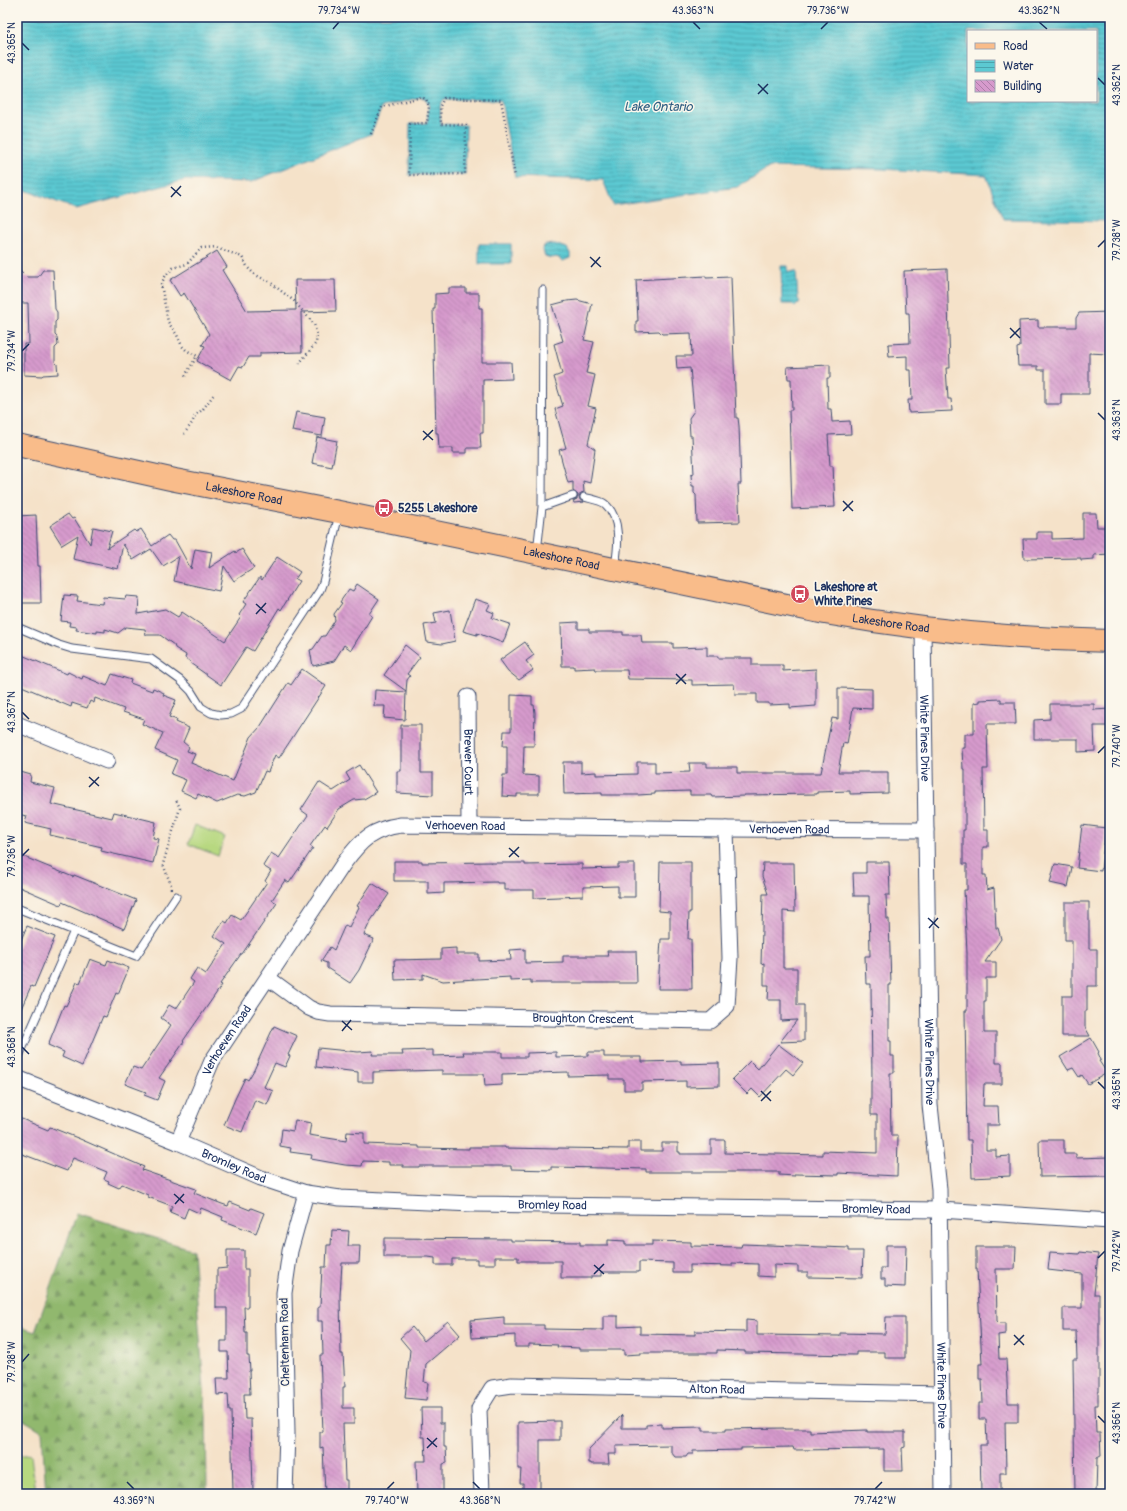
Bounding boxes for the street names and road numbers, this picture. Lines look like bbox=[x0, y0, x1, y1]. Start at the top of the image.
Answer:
street label: Lakeshore Road bbox=[204, 479, 284, 508]
street label: Lakeshore Road bbox=[521, 543, 601, 574]
street label: Lakeshore Road bbox=[851, 610, 931, 636]
street label: White Pines Drive bbox=[916, 695, 933, 781]
street label: Brewer Court bbox=[461, 729, 476, 796]
street label: Verhoeven Road bbox=[425, 818, 506, 834]
street label: Verhoeven Road bbox=[749, 822, 830, 837]
street label: Verhoeven Road bbox=[199, 1002, 255, 1078]
street label: Broughton Crescent bbox=[532, 1010, 634, 1027]
street label: White Pines Drive bbox=[921, 1019, 938, 1105]
street label: Bromley Road bbox=[199, 1146, 268, 1187]
street label: Bromley Road bbox=[518, 1197, 587, 1213]
street label: Bromley Road bbox=[842, 1201, 911, 1217]
street label: Cheltenham Road bbox=[277, 1298, 293, 1386]
street label: White Pines Drive bbox=[934, 1342, 950, 1429]
street label: Alton Road bbox=[689, 1381, 745, 1397]

